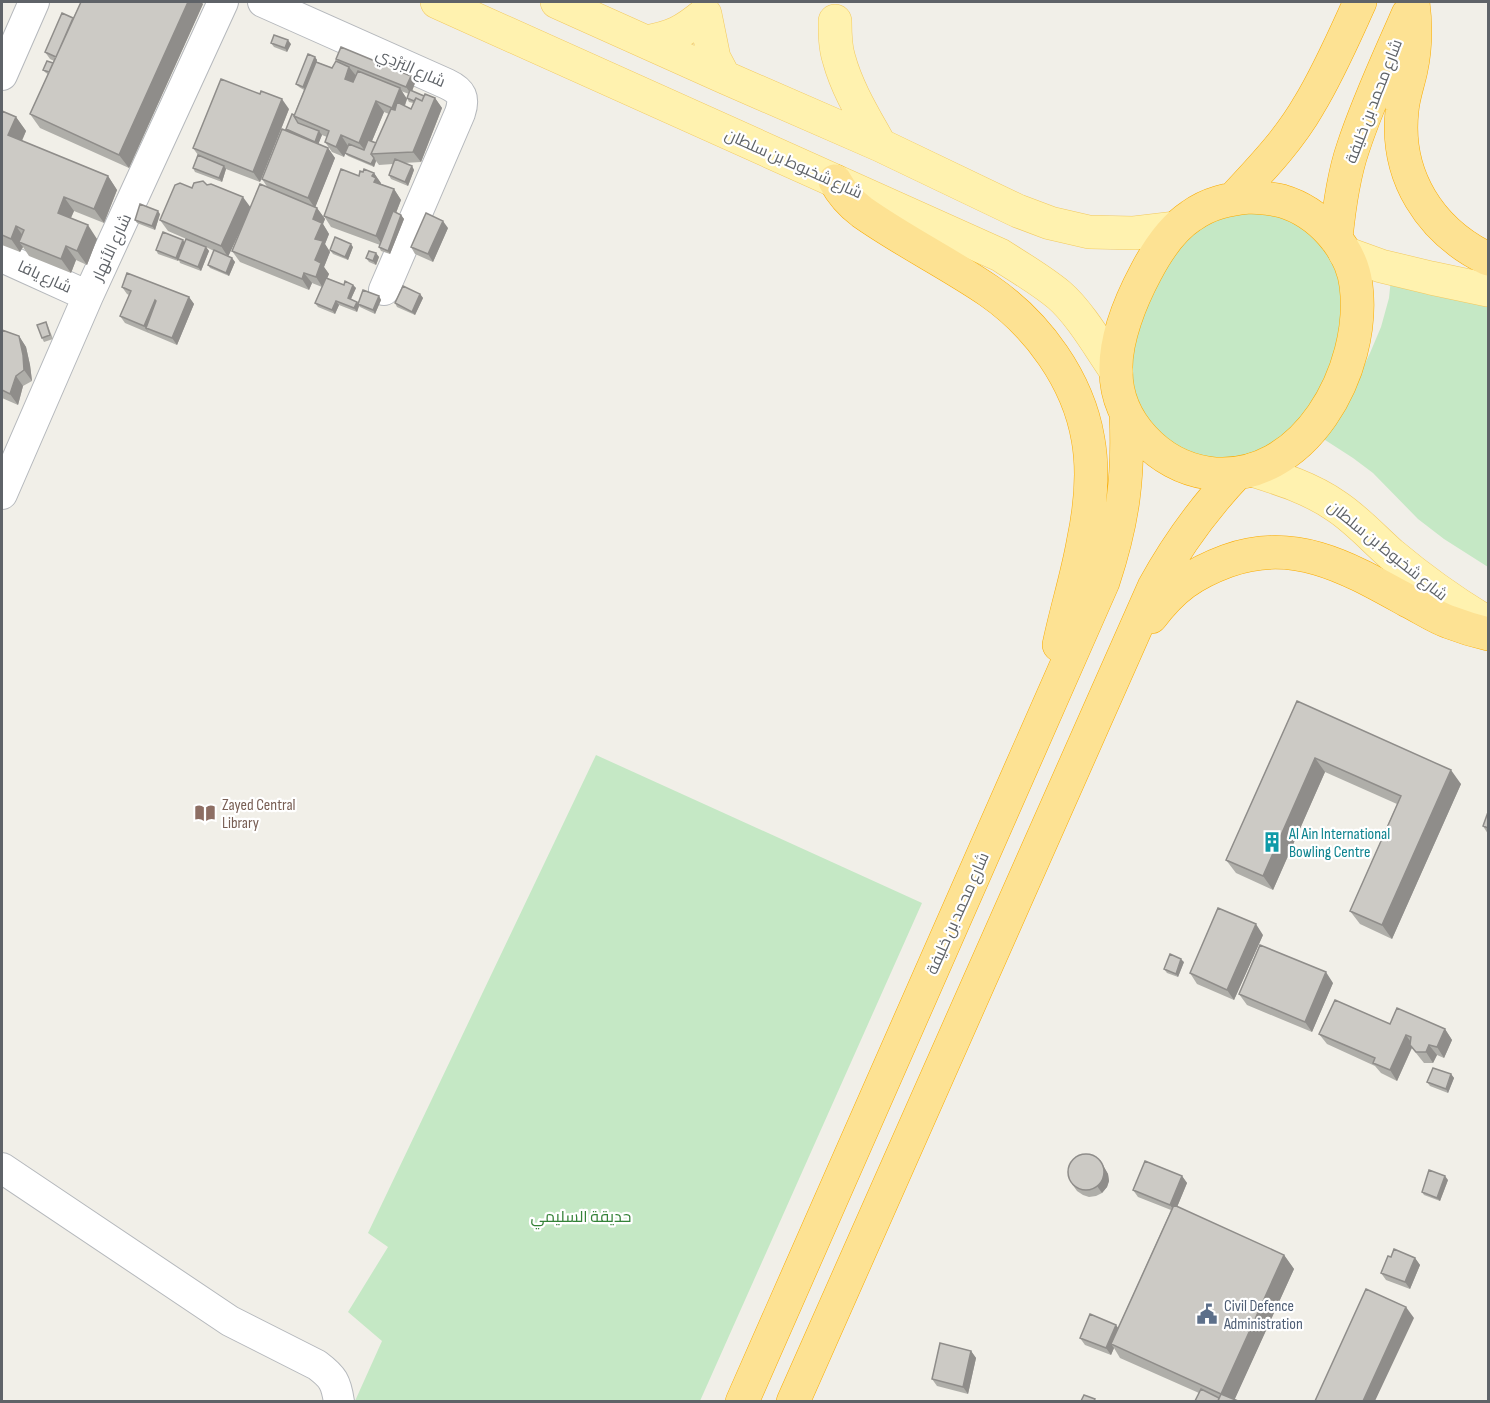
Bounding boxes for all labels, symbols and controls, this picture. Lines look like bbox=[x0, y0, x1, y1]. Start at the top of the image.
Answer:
street label: شارع محمد بن خليفة bbox=[1342, 37, 1408, 167]
street label: شارع البَرْدِي bbox=[372, 45, 448, 95]
street label: شارع شخبوط بن سلطان bbox=[721, 125, 865, 204]
street label: شارع الأنهار bbox=[88, 211, 137, 286]
street label: شارع يافا bbox=[14, 257, 74, 299]
street label: شارع شخبوط بن سلطان bbox=[1323, 497, 1451, 606]
place label: Zayed Central Library bbox=[222, 796, 296, 833]
library icon: Zayed Central Library bbox=[193, 801, 217, 825]
place label: Al Ain International Bowling Centre bbox=[1288, 825, 1390, 862]
building icon: Al Ain International Bowling Centre bbox=[1260, 830, 1284, 854]
street label: شارع محمد بن خليفة bbox=[923, 850, 995, 978]
park label: حديقة السليمي bbox=[531, 1208, 631, 1230]
place label: Civil Defence Administration bbox=[1223, 1297, 1303, 1334]
public building icon: Civil Defence Administration bbox=[1195, 1302, 1219, 1326]

